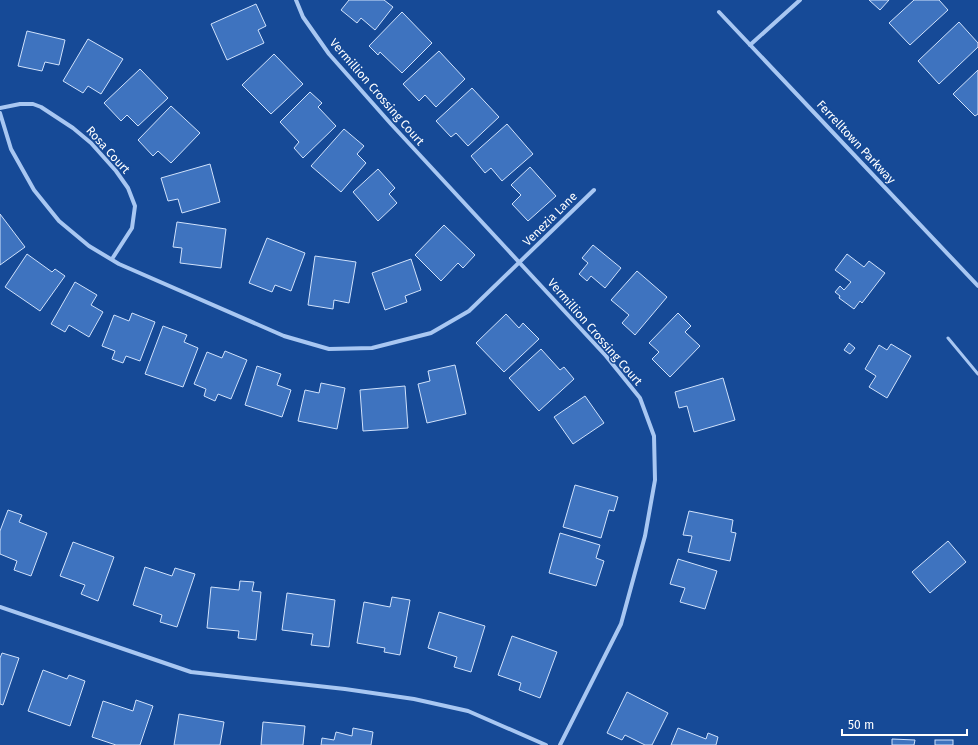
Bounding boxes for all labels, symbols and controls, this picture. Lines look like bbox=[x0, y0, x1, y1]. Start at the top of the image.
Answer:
street label: Vermillion Crossing Court bbox=[327, 36, 428, 149]
street label: Ferrelltown Parkway bbox=[814, 97, 898, 187]
street label: Rosa Court bbox=[83, 123, 133, 177]
street label: Venezia Lane bbox=[520, 189, 580, 249]
street label: Vermillion Crossing Court bbox=[545, 276, 646, 389]
scale bar bbox=[842, 711, 967, 737]
text: 50 m bbox=[848, 718, 874, 732]

